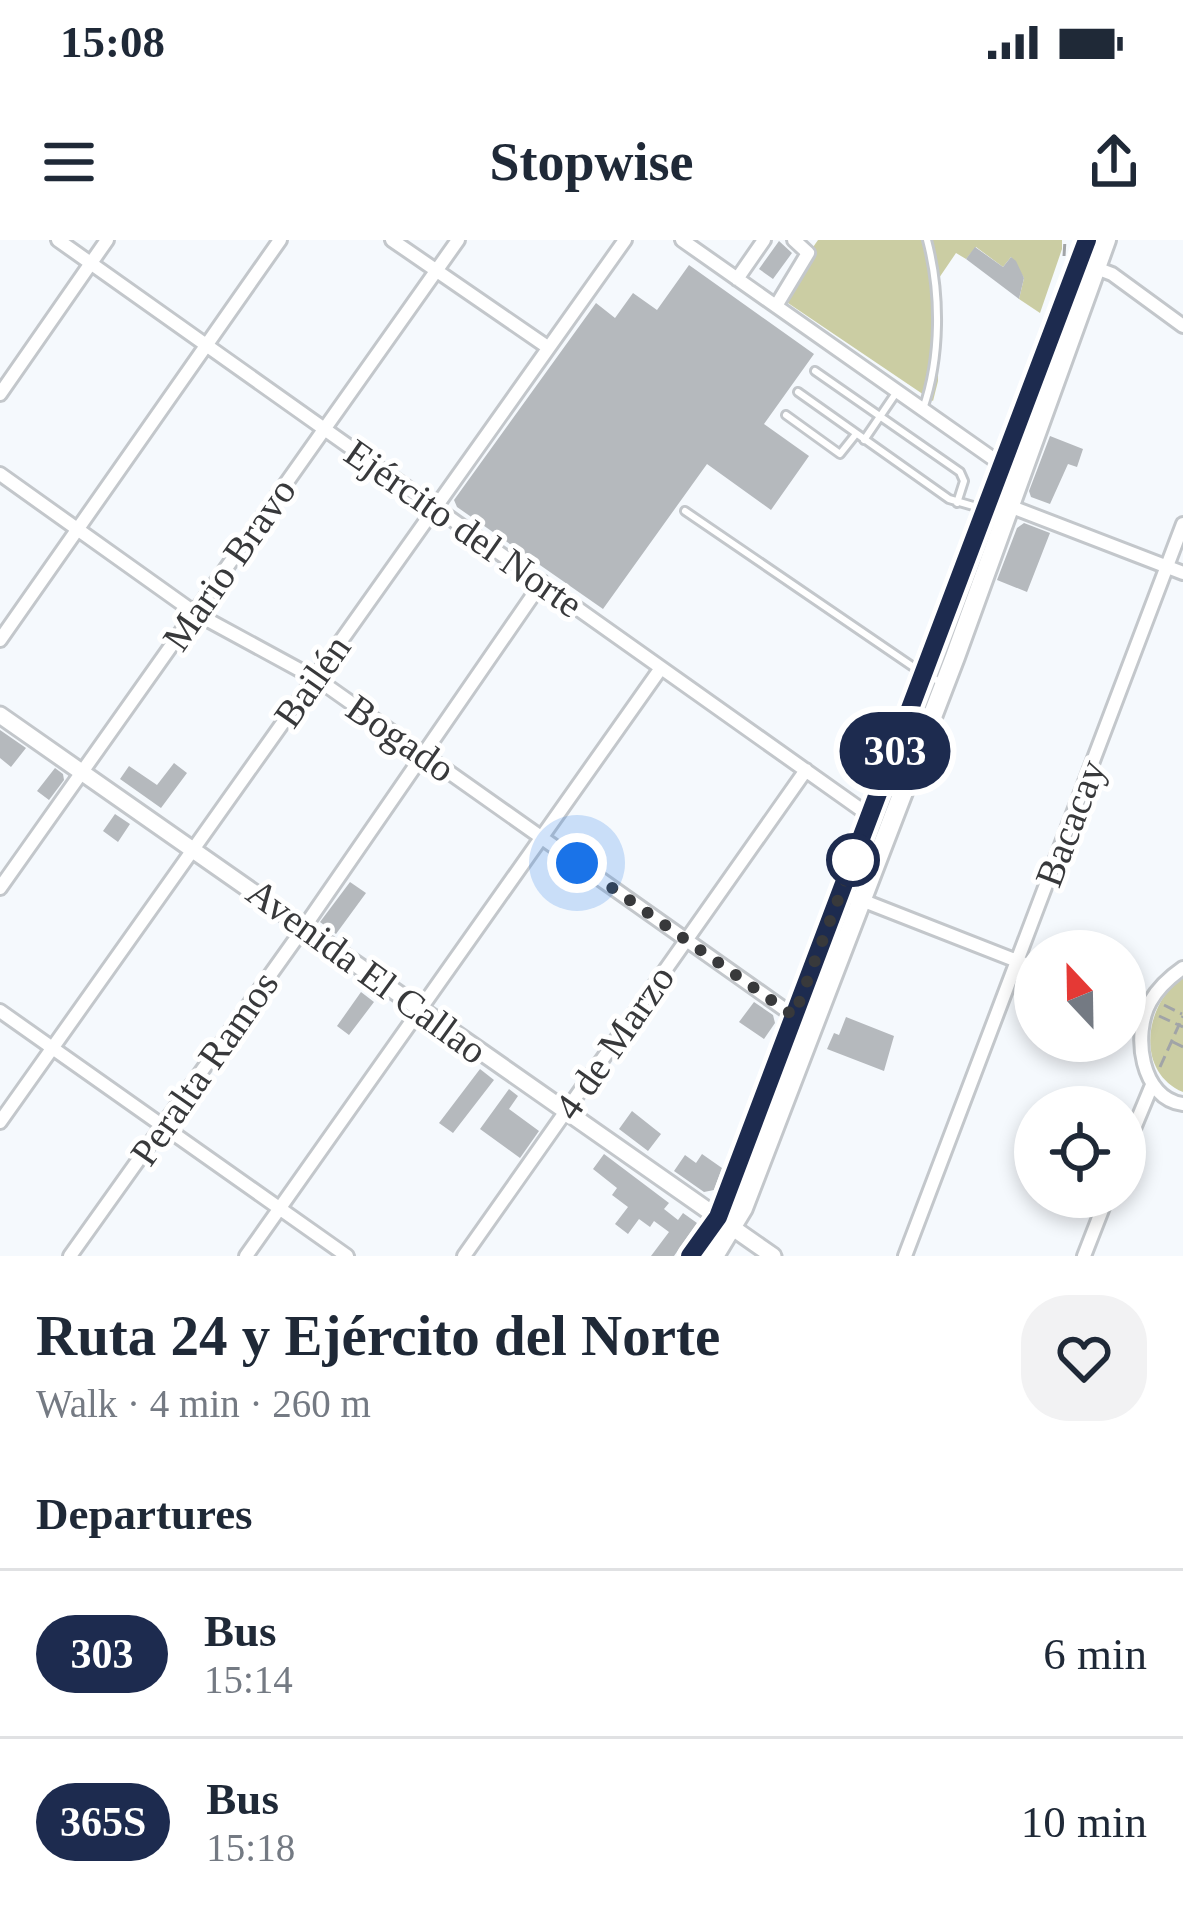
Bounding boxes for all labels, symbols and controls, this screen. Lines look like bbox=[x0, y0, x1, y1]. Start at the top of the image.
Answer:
text: 15:08 bbox=[60, 17, 165, 67]
icon: menu bbox=[36, 129, 102, 195]
icon: share bbox=[1081, 129, 1147, 195]
text: Stopwise bbox=[489, 132, 694, 192]
street label: Ejército del Norte bbox=[337, 430, 591, 627]
street label: Mario Bravo bbox=[154, 470, 304, 658]
street label: Bailén bbox=[265, 627, 359, 735]
street label: Bogado bbox=[338, 686, 463, 791]
line badge: 303 bbox=[826, 712, 964, 790]
text: 303 bbox=[864, 728, 927, 774]
street label: Bacacay bbox=[1026, 753, 1115, 893]
your location bbox=[547, 833, 607, 893]
unlabelled marker bbox=[828, 835, 878, 885]
street label: Avenida El Callao bbox=[239, 870, 495, 1072]
north arrow bbox=[1014, 930, 1146, 1062]
map controls bbox=[1014, 930, 1146, 1218]
street label: 4 de Marzo bbox=[545, 957, 683, 1127]
street label: Peralta Ramos bbox=[121, 963, 287, 1173]
button: locate bbox=[1014, 1086, 1146, 1218]
button: heart bbox=[1021, 1295, 1147, 1421]
text: Ruta 24 y Ejército del Norte bbox=[36, 1304, 720, 1367]
text: Walk · 4 min · 260 m bbox=[36, 1382, 371, 1425]
text: Departures bbox=[36, 1489, 253, 1539]
text: Bus bbox=[204, 1606, 277, 1656]
text: 6 min bbox=[1043, 1629, 1147, 1679]
text: 303 bbox=[71, 1631, 134, 1677]
text: 15:14 bbox=[204, 1658, 293, 1701]
text: Bus bbox=[206, 1774, 279, 1824]
text: 10 min bbox=[1021, 1797, 1147, 1847]
text: 365S bbox=[60, 1799, 146, 1845]
text: 15:18 bbox=[206, 1826, 295, 1869]

